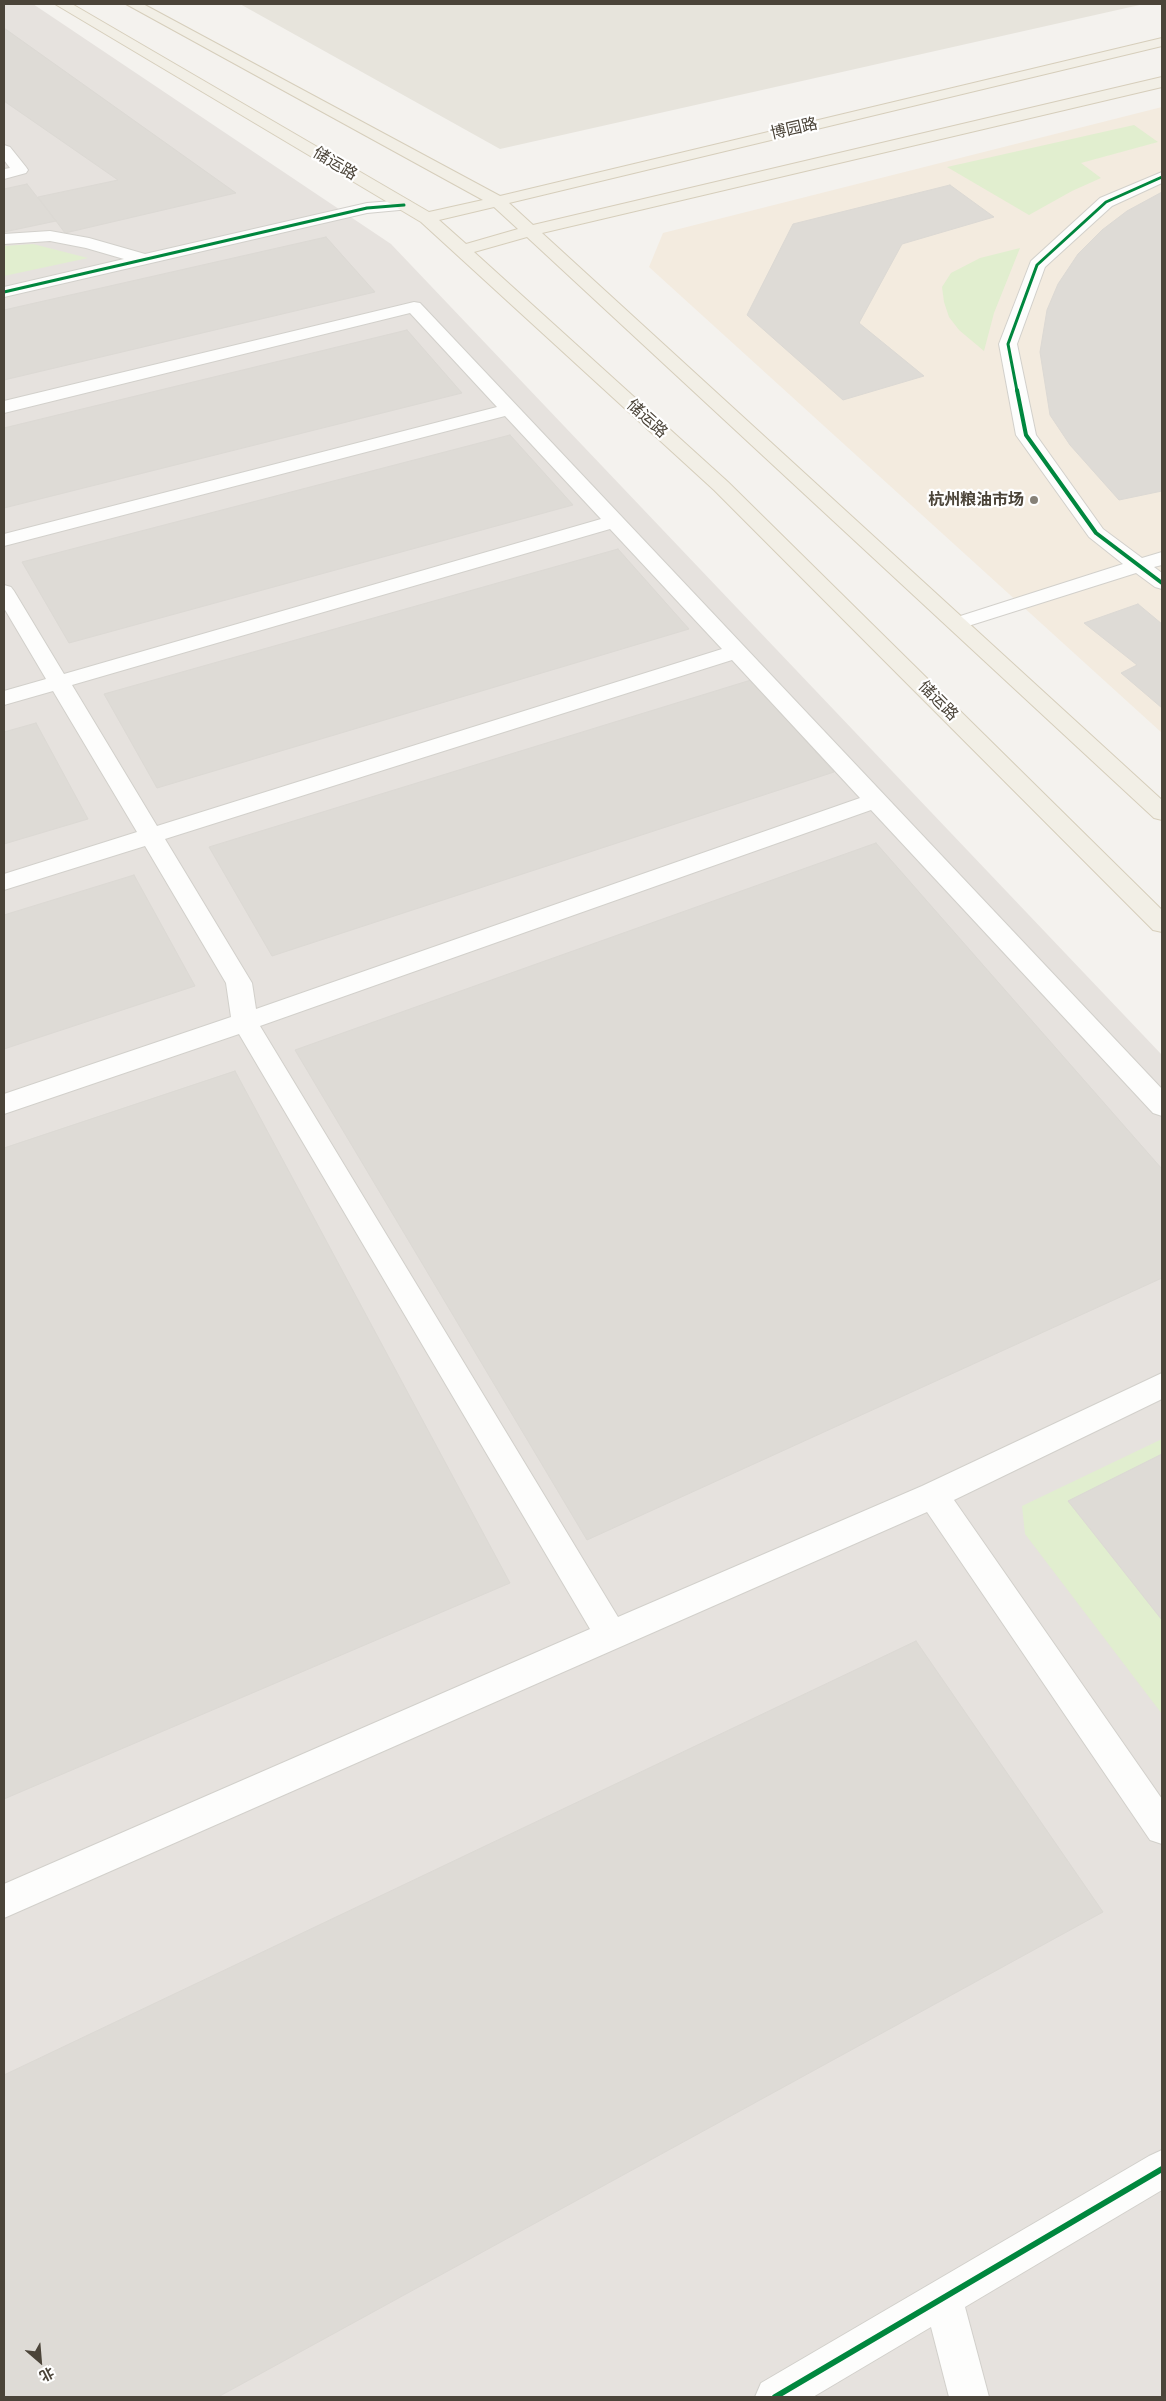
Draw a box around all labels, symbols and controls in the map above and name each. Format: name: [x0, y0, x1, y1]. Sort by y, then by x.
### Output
street label: 博园路: [768, 114, 820, 144]
street label: 储运路: [309, 143, 361, 185]
street label: 储运路: [623, 396, 671, 442]
place label: 杭州粮油市场: [928, 490, 1024, 510]
marker: 杭州粮油市场: [1028, 494, 1040, 506]
street label: 储运路: [914, 677, 962, 725]
north arrow: [15, 2336, 65, 2386]
text: 北: [36, 2363, 57, 2386]

